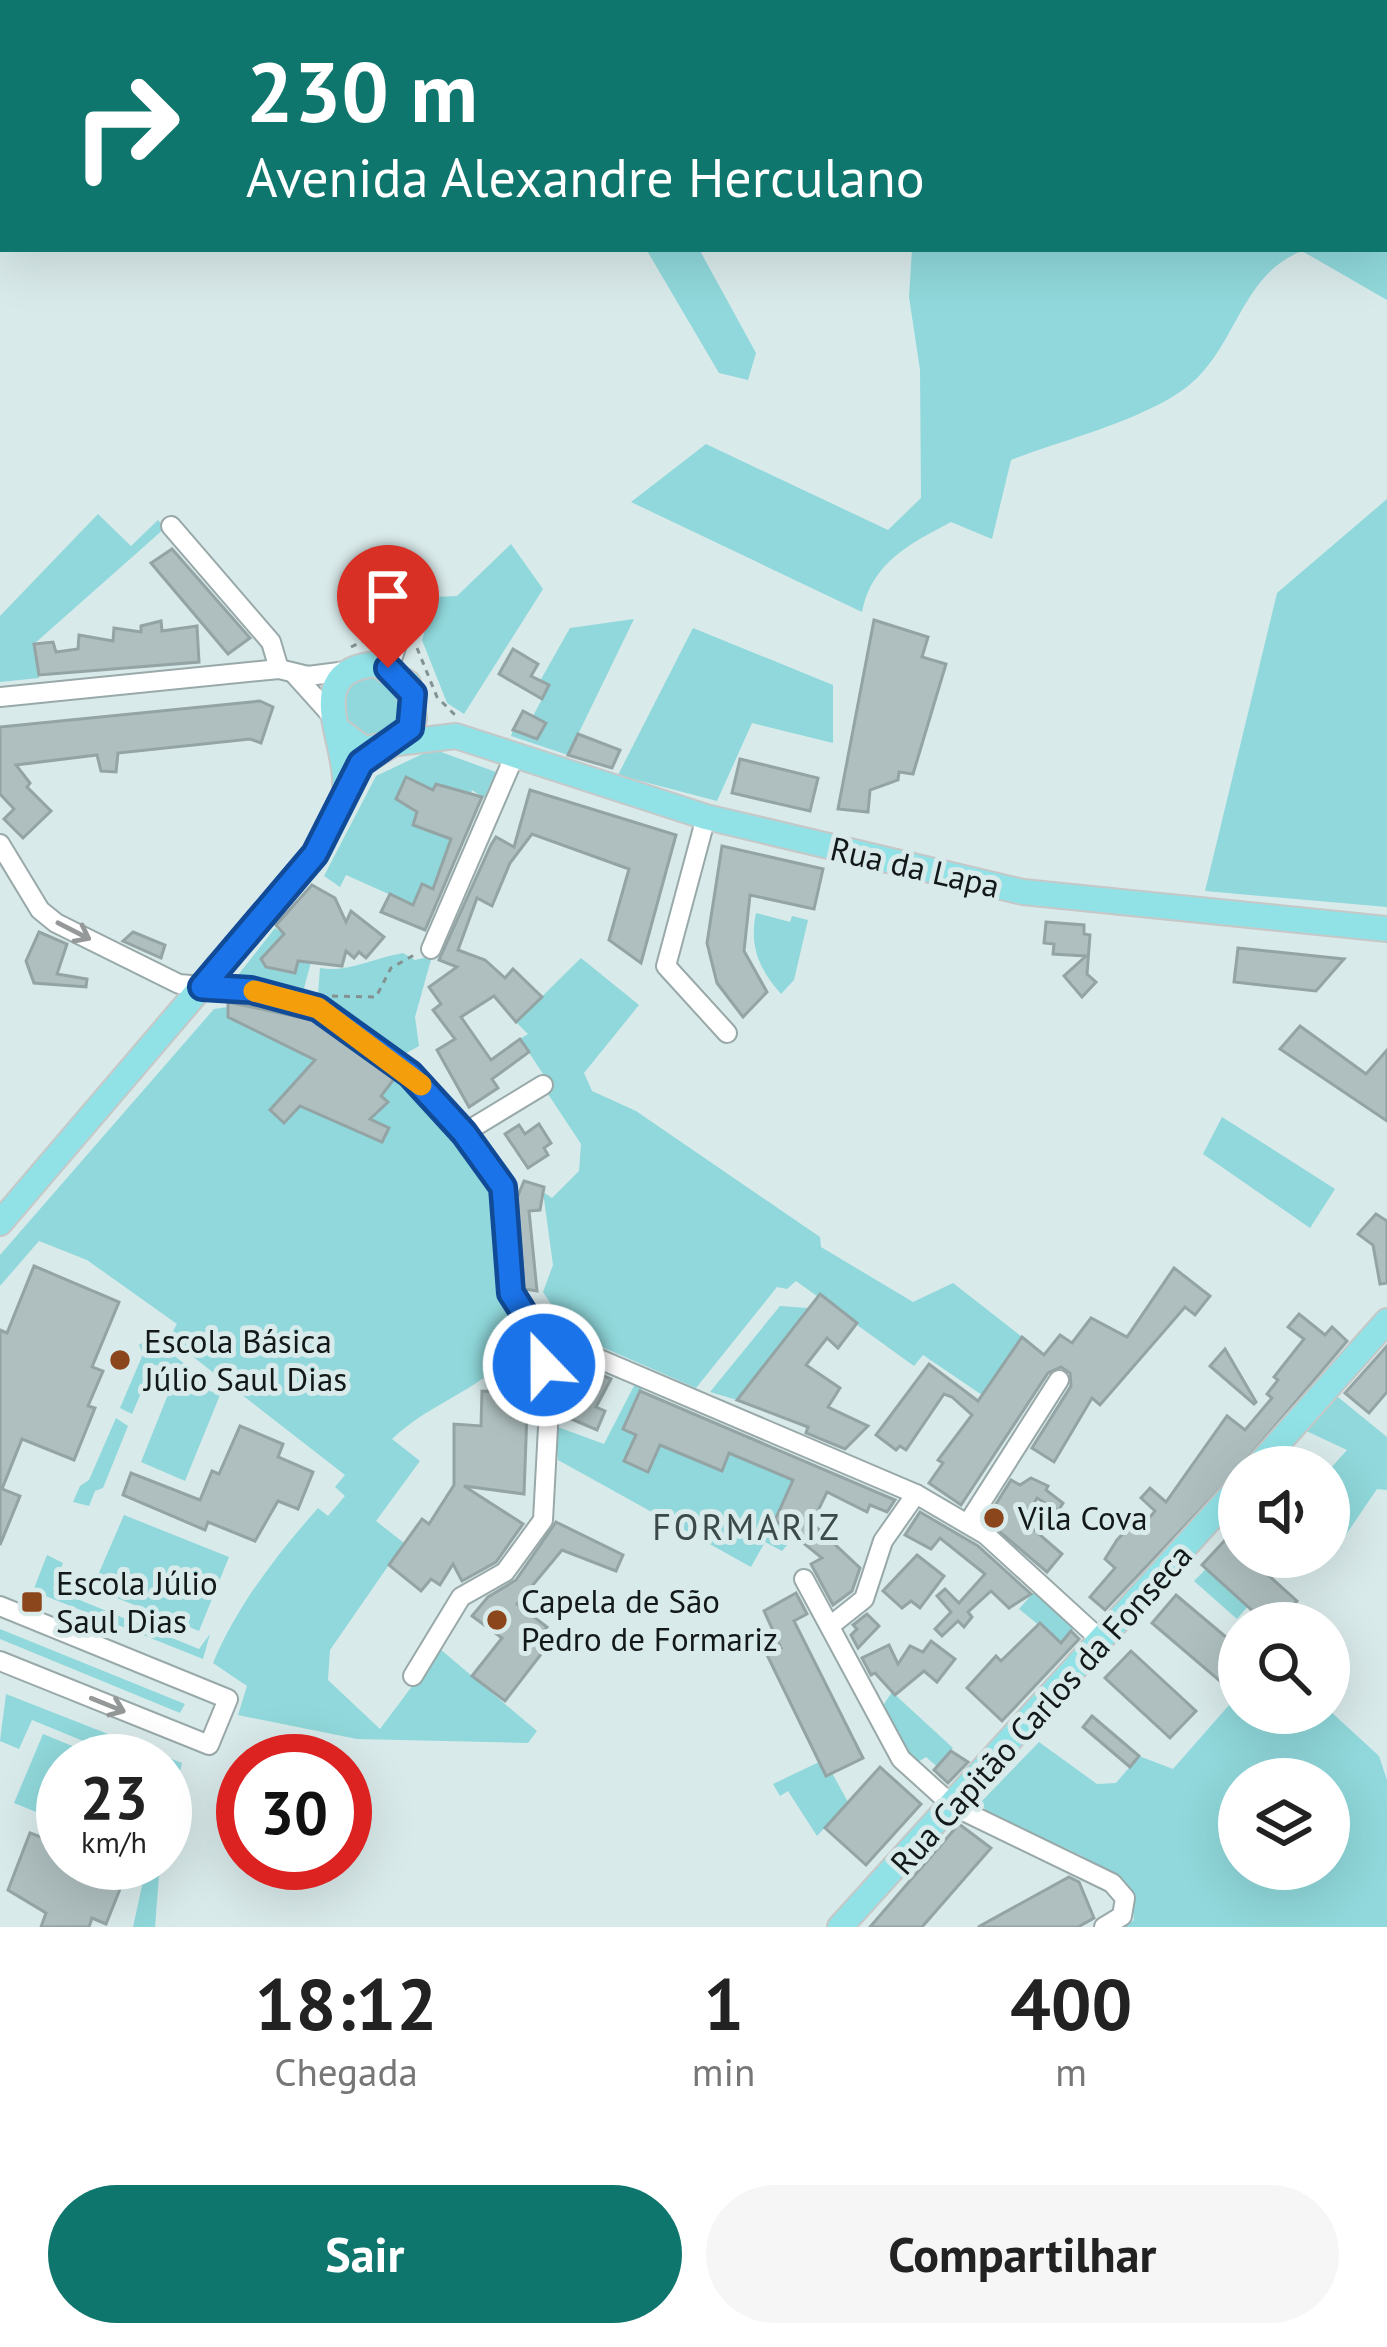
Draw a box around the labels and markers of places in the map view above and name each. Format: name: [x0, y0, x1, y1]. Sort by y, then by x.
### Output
pin: [337, 545, 439, 668]
place label: Escola Básica Júlio Saul Dias: [142, 1319, 347, 1400]
marker: Escola Básica Júlio Saul Dias: [107, 1347, 133, 1373]
place label: Vila Cova: [1017, 1496, 1148, 1539]
marker: Vila Cova: [981, 1505, 1007, 1531]
place label: Escola Júlio Saul Dias: [56, 1561, 218, 1642]
place label: Capela de São Pedro de Formariz: [521, 1579, 778, 1660]
marker: Escola Júlio Saul Dias: [19, 1589, 45, 1615]
marker: Capela de São Pedro de Formariz: [484, 1607, 510, 1633]

